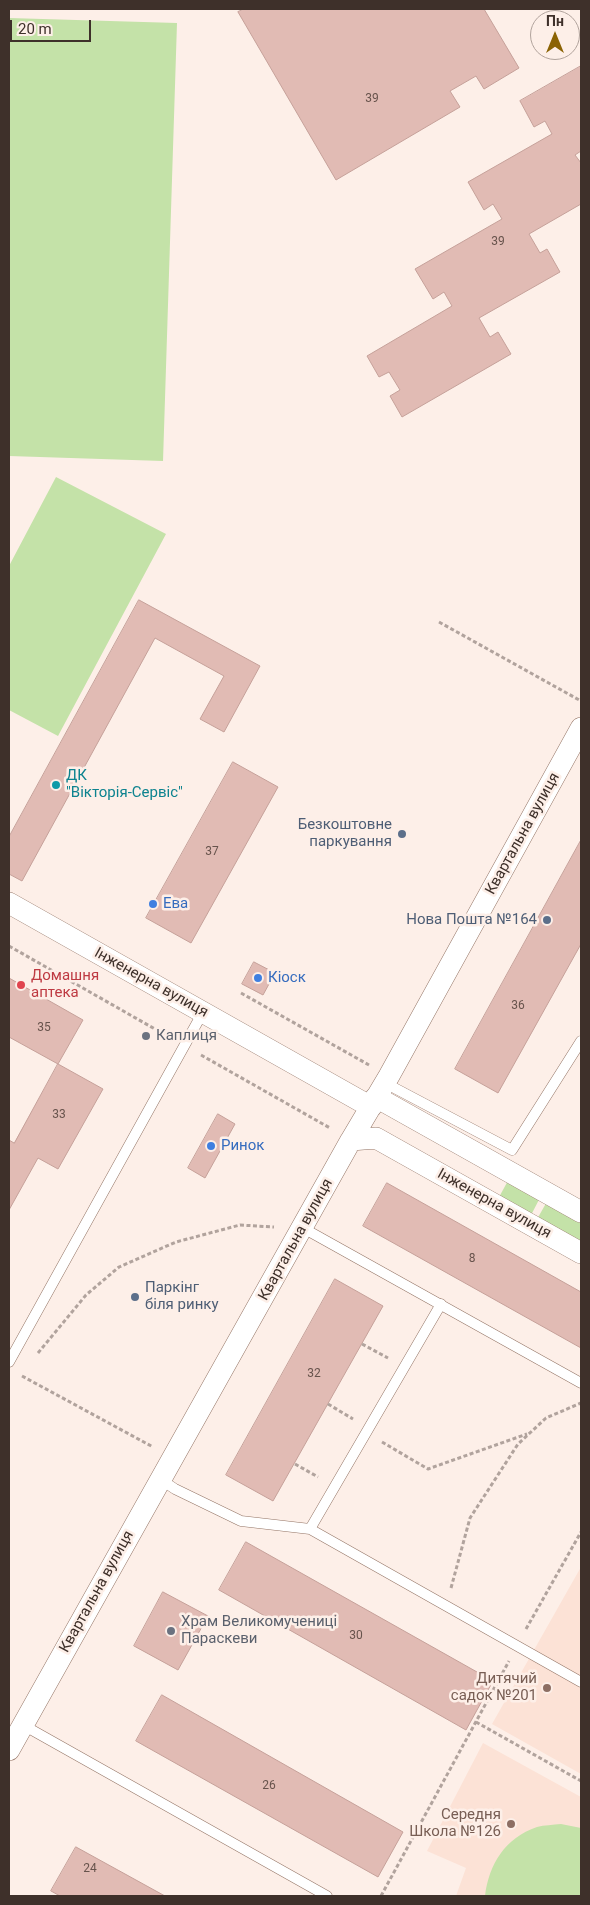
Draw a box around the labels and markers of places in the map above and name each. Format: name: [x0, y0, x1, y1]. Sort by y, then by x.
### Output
place label: ДК "Вікторія-Сервіс": [66, 767, 183, 802]
marker: ДК "Вікторія-Сервіс": [50, 779, 62, 791]
place label: Безкоштовне паркування: [298, 816, 392, 851]
marker: Безкоштовне паркування: [396, 828, 408, 840]
place label: Ева: [163, 895, 188, 913]
marker: Ева: [147, 898, 159, 910]
place label: Нова Пошта №164: [406, 911, 537, 929]
marker: Нова Пошта №164: [541, 914, 553, 926]
place label: Домашня аптека: [31, 967, 99, 1002]
place label: Кіоск: [268, 969, 306, 987]
marker: Кіоск: [252, 972, 264, 984]
marker: Домашня аптека: [15, 979, 27, 991]
place label: Каплиця: [156, 1027, 217, 1045]
marker: Каплиця: [140, 1030, 152, 1042]
place label: Ринок: [221, 1137, 264, 1155]
marker: Ринок: [205, 1140, 217, 1152]
place label: Паркінг біля ринку: [145, 1279, 219, 1314]
marker: Паркінг біля ринку: [129, 1291, 141, 1303]
place label: Храм Великомучениці Параскеви: [181, 1613, 337, 1648]
marker: Храм Великомучениці Параскеви: [165, 1625, 177, 1637]
place label: Дитячий садок №201: [451, 1670, 537, 1705]
marker: Дитячий садок №201: [541, 1682, 553, 1694]
place label: Середня Школа №126: [409, 1806, 501, 1841]
marker: Середня Школа №126: [505, 1818, 517, 1830]

